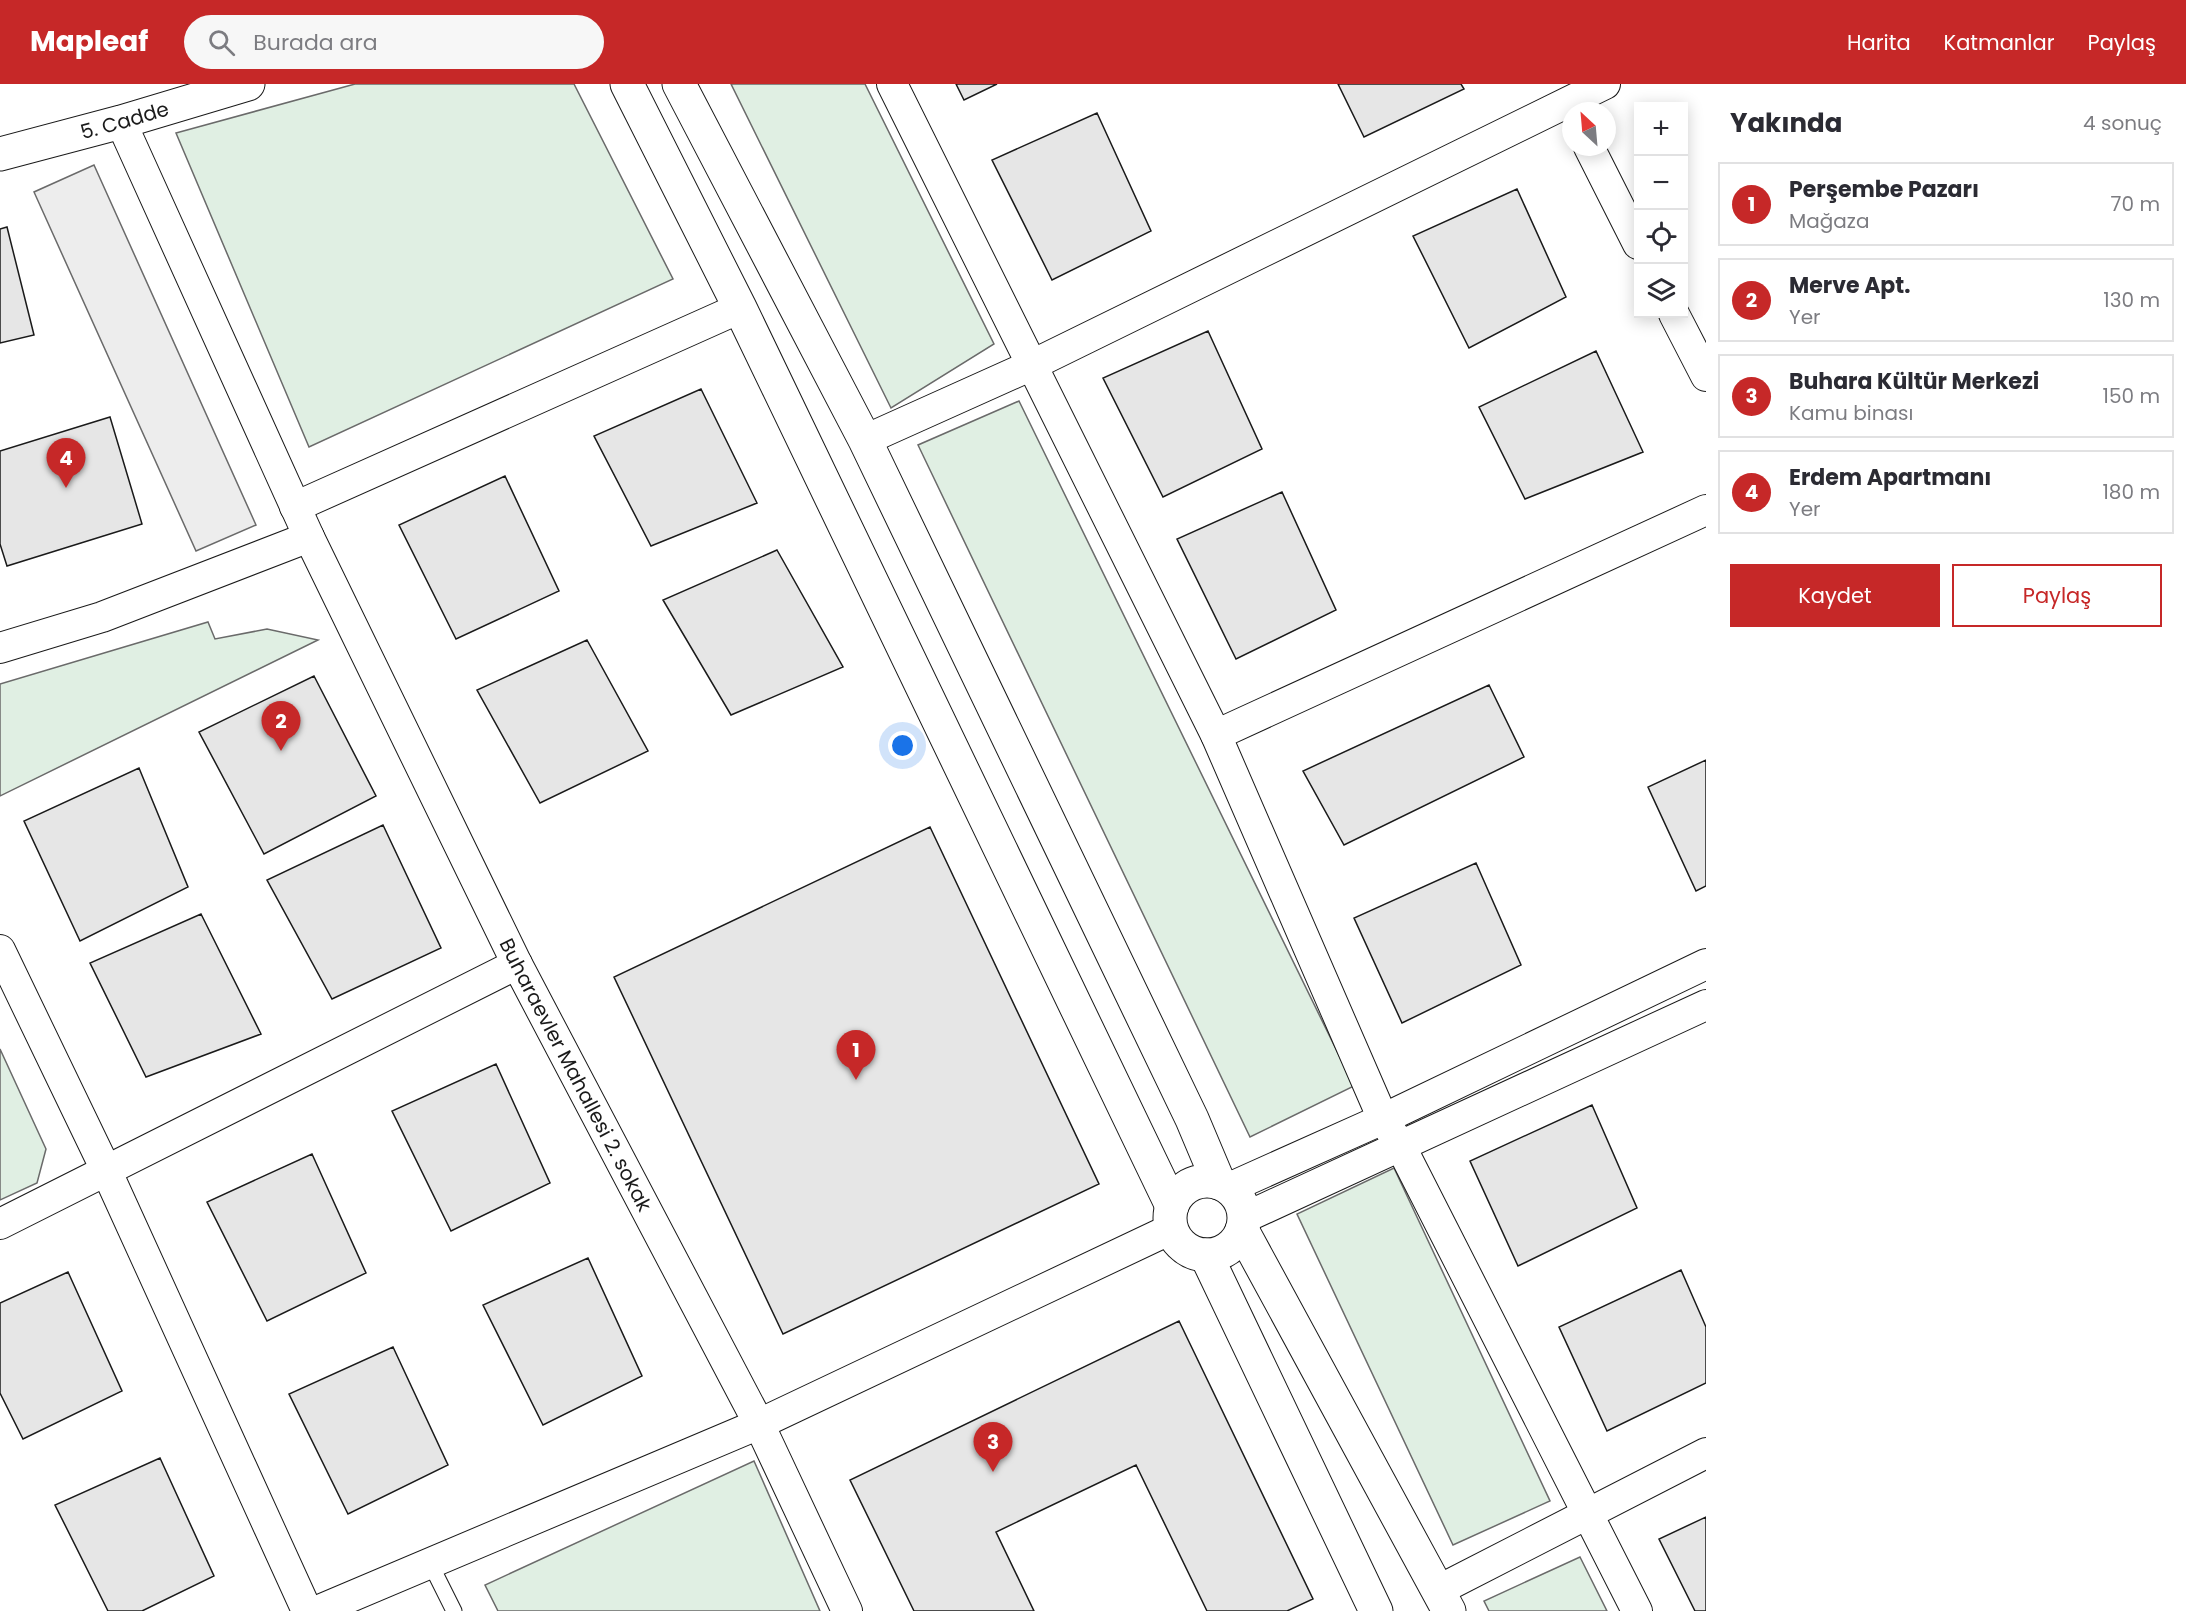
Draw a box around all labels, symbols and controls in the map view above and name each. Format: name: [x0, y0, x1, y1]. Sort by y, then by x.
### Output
search box: [184, 15, 604, 69]
text: Mapleaf: [30, 22, 148, 61]
icon: search: [205, 26, 238, 59]
text: Burada ara: [253, 27, 378, 58]
text: Harita: [1847, 28, 1911, 57]
text: Katmanlar: [1944, 28, 2054, 57]
text: Paylaş: [2087, 28, 2156, 57]
street label: 5. Cadde: [77, 95, 172, 146]
north arrow: [1562, 102, 1616, 156]
map controls: [1634, 102, 1688, 318]
button: +: [1634, 102, 1688, 156]
text: Yakında: [1730, 105, 1842, 141]
text: 4 sonuç: [2083, 109, 2162, 137]
button: −: [1634, 156, 1688, 210]
text: Perşembe Pazarı: [1789, 174, 1979, 205]
text: 1: [1748, 190, 1755, 218]
text: 70 m: [2111, 190, 2160, 218]
text: Mağaza: [1789, 207, 1869, 235]
button: locate: [1634, 210, 1688, 264]
button: layers: [1634, 264, 1688, 318]
text: Merve Apt.: [1789, 270, 1910, 301]
text: 2: [1746, 286, 1757, 314]
text: 130 m: [2103, 286, 2160, 314]
text: Yer: [1789, 303, 1821, 331]
text: Buhara Kültür Merkezi: [1789, 366, 2039, 397]
text: 3: [1745, 382, 1758, 410]
text: 150 m: [2103, 382, 2160, 410]
text: Kamu binası: [1789, 399, 1913, 427]
pin: 4: [46, 438, 86, 488]
text: Erdem Apartmanı: [1789, 462, 1991, 493]
text: 4: [1745, 478, 1758, 506]
text: 180 m: [2102, 478, 2160, 506]
text: Yer: [1789, 495, 1821, 523]
button: Kaydet: [1730, 564, 1940, 627]
button: Paylaş: [1952, 564, 2162, 627]
pin: 2: [262, 702, 300, 751]
your location: [888, 731, 917, 760]
street label: Buharaevler Mahallesi 2. sokak: [493, 934, 659, 1217]
pin: 1: [836, 1030, 876, 1080]
pin: 3: [974, 1422, 1012, 1472]

